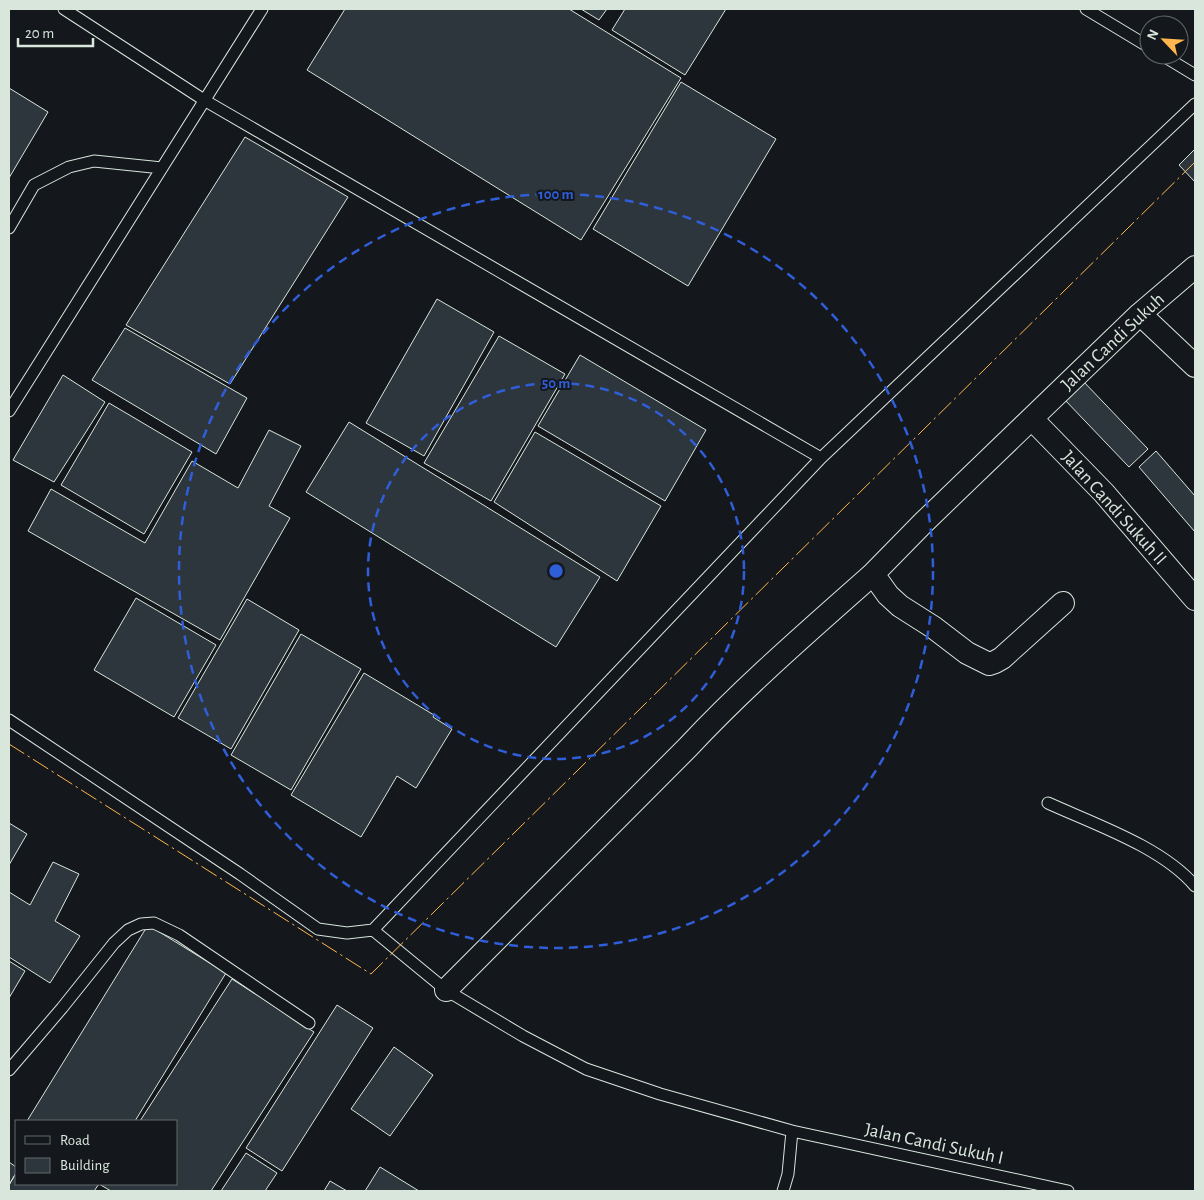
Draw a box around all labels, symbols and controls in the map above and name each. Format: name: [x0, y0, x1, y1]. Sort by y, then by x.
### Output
scale bar: [18, 15, 92, 47]
north arrow: [1139, 15, 1189, 65]
text: 20 m: [25, 26, 54, 41]
text: N: [1145, 28, 1162, 42]
text: 100 m: [538, 187, 574, 202]
street label: Jalan Candi Sukuh: [1058, 290, 1168, 394]
text: 50 m: [542, 376, 570, 391]
street label: Jalan Candi Sukuh II: [1058, 447, 1170, 569]
centre of rings: [547, 562, 565, 580]
legend: [15, 1120, 178, 1185]
street label: Jalan Candi Sukuh I: [863, 1120, 1005, 1168]
text: Road: [60, 1133, 90, 1148]
text: Building: [60, 1158, 110, 1173]

